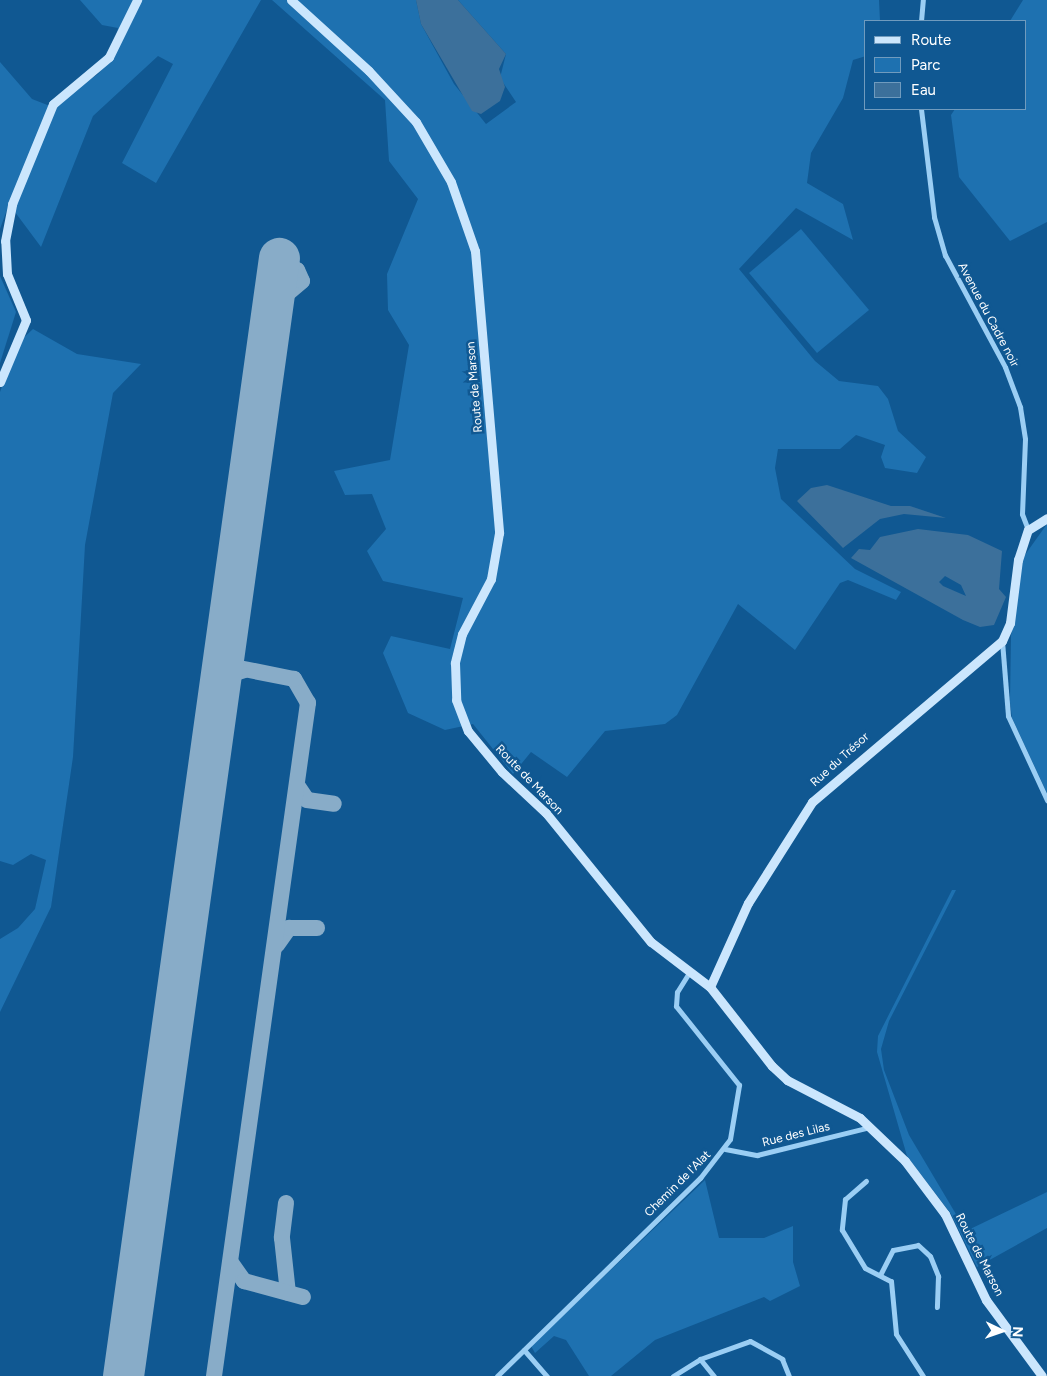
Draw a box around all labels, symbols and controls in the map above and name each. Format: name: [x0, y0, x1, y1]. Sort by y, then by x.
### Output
legend: [864, 20, 1027, 110]
text: Route: [911, 31, 951, 49]
text: Parc: [911, 56, 940, 74]
text: Eau: [911, 81, 936, 99]
street label: Avenue du Cadre noir: [954, 260, 1022, 370]
street label: Route de Marson: [464, 341, 486, 433]
street label: Rue du Trésor: [808, 730, 872, 790]
street label: Route de Marson: [492, 742, 566, 818]
street label: Rue des Lilas: [761, 1120, 831, 1150]
street label: Chemin de l'Alat: [642, 1148, 714, 1220]
street label: Route de Marson: [952, 1211, 1006, 1299]
north arrow: [977, 1306, 1027, 1356]
text: N: [1009, 1326, 1026, 1338]

